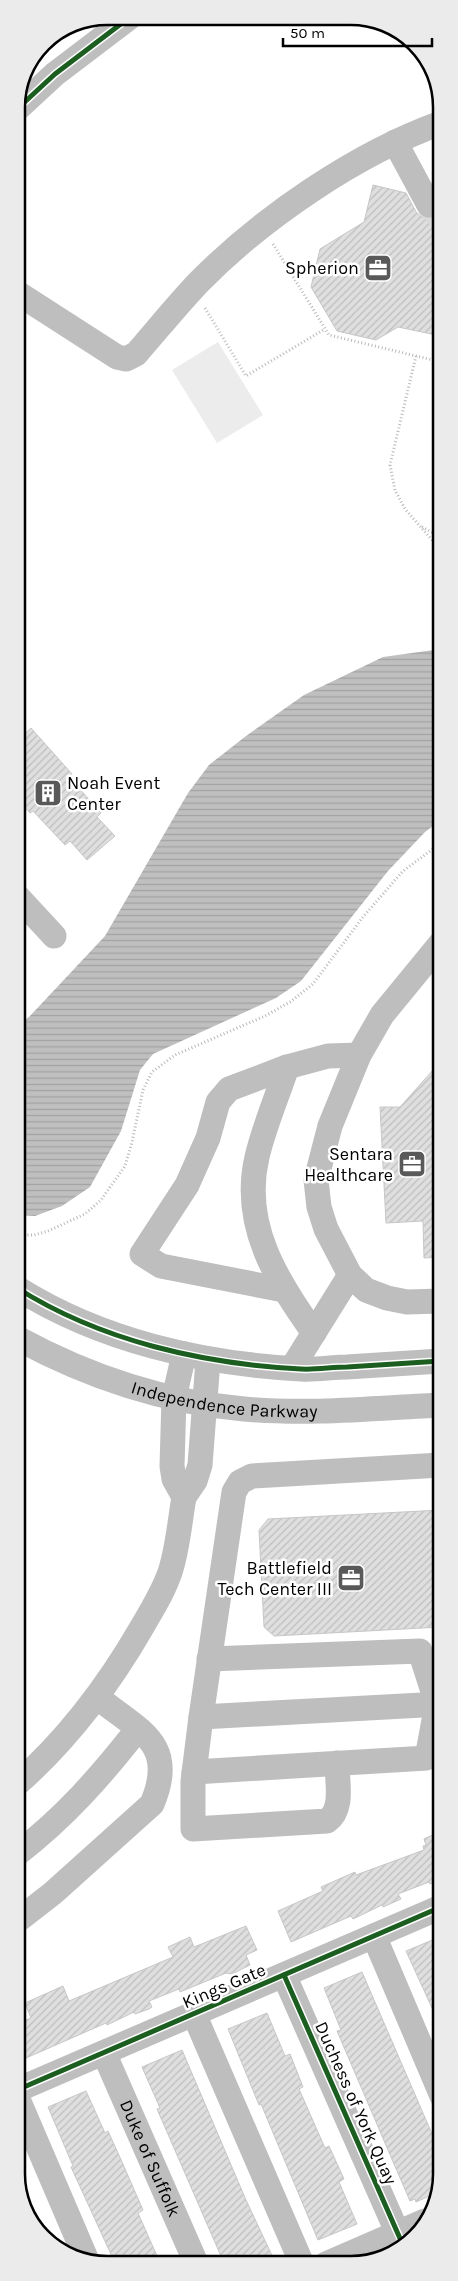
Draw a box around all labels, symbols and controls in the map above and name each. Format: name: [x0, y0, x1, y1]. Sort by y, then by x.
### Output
scale bar: [283, 15, 432, 47]
text: 50 m: [290, 24, 325, 42]
office icon: Spherion: [363, 253, 393, 283]
place label: Spherion: [285, 257, 359, 279]
place label: Noah Event Center: [67, 772, 160, 815]
building icon: Noah Event Center: [33, 778, 63, 808]
place label: Sentara Healthcare: [304, 1143, 393, 1186]
office icon: Sentara Healthcare: [397, 1149, 427, 1179]
street label: Independence Parkway: [129, 1376, 318, 1422]
place label: Battlefield Tech Center III: [218, 1557, 332, 1600]
office icon: Battlefield Tech Center III: [336, 1563, 366, 1593]
street label: Kings Gate: [179, 1959, 269, 2013]
street label: Duchess of York Quay: [310, 2018, 402, 2188]
street label: Duke of Suffolk: [115, 2096, 185, 2220]

